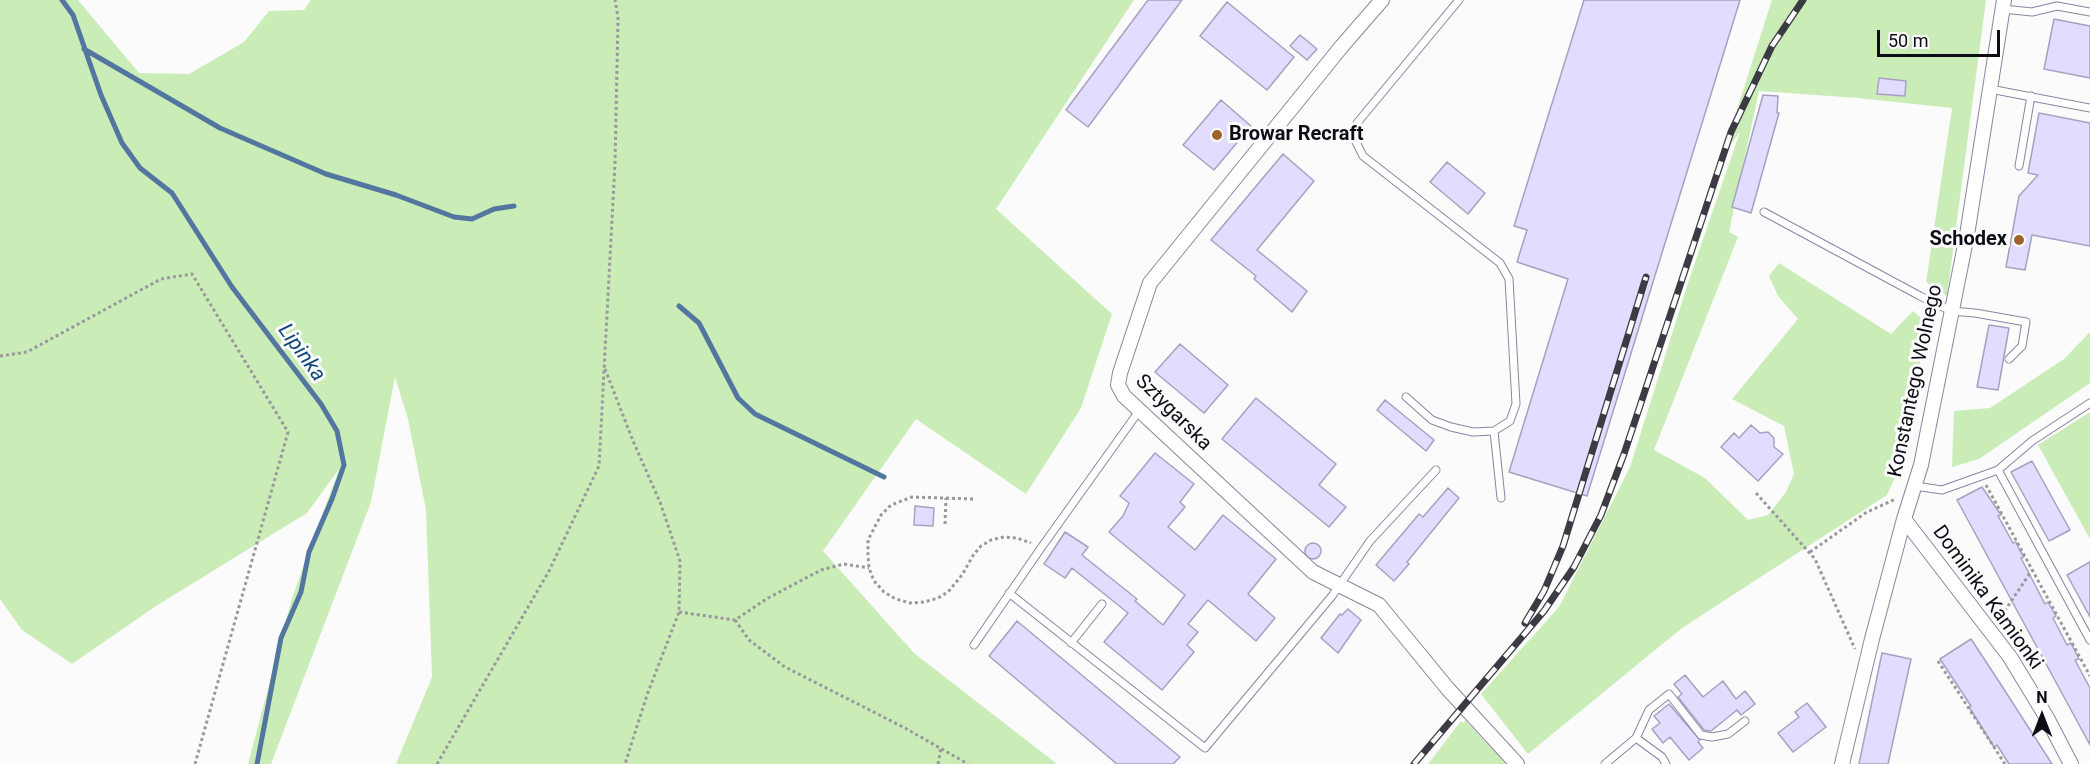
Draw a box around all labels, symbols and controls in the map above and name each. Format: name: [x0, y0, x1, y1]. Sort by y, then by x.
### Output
scale bar: [1880, 18, 2003, 56]
text: 50 m: [1888, 30, 1928, 51]
place label: Browar Recraft: [1229, 123, 1363, 147]
marker: Browar Recraft: [1210, 128, 1224, 142]
place label: Schodex: [1930, 228, 2007, 252]
marker: Schodex: [2012, 233, 2026, 247]
street label: Konstantego Wolnego: [1884, 283, 1948, 479]
water label: Lipinka: [272, 319, 330, 387]
street label: Sztygarska: [1130, 370, 1216, 456]
street label: Dominika Kamionki: [1927, 521, 2047, 675]
north arrow: [2012, 686, 2072, 746]
text: N: [2036, 688, 2048, 707]

